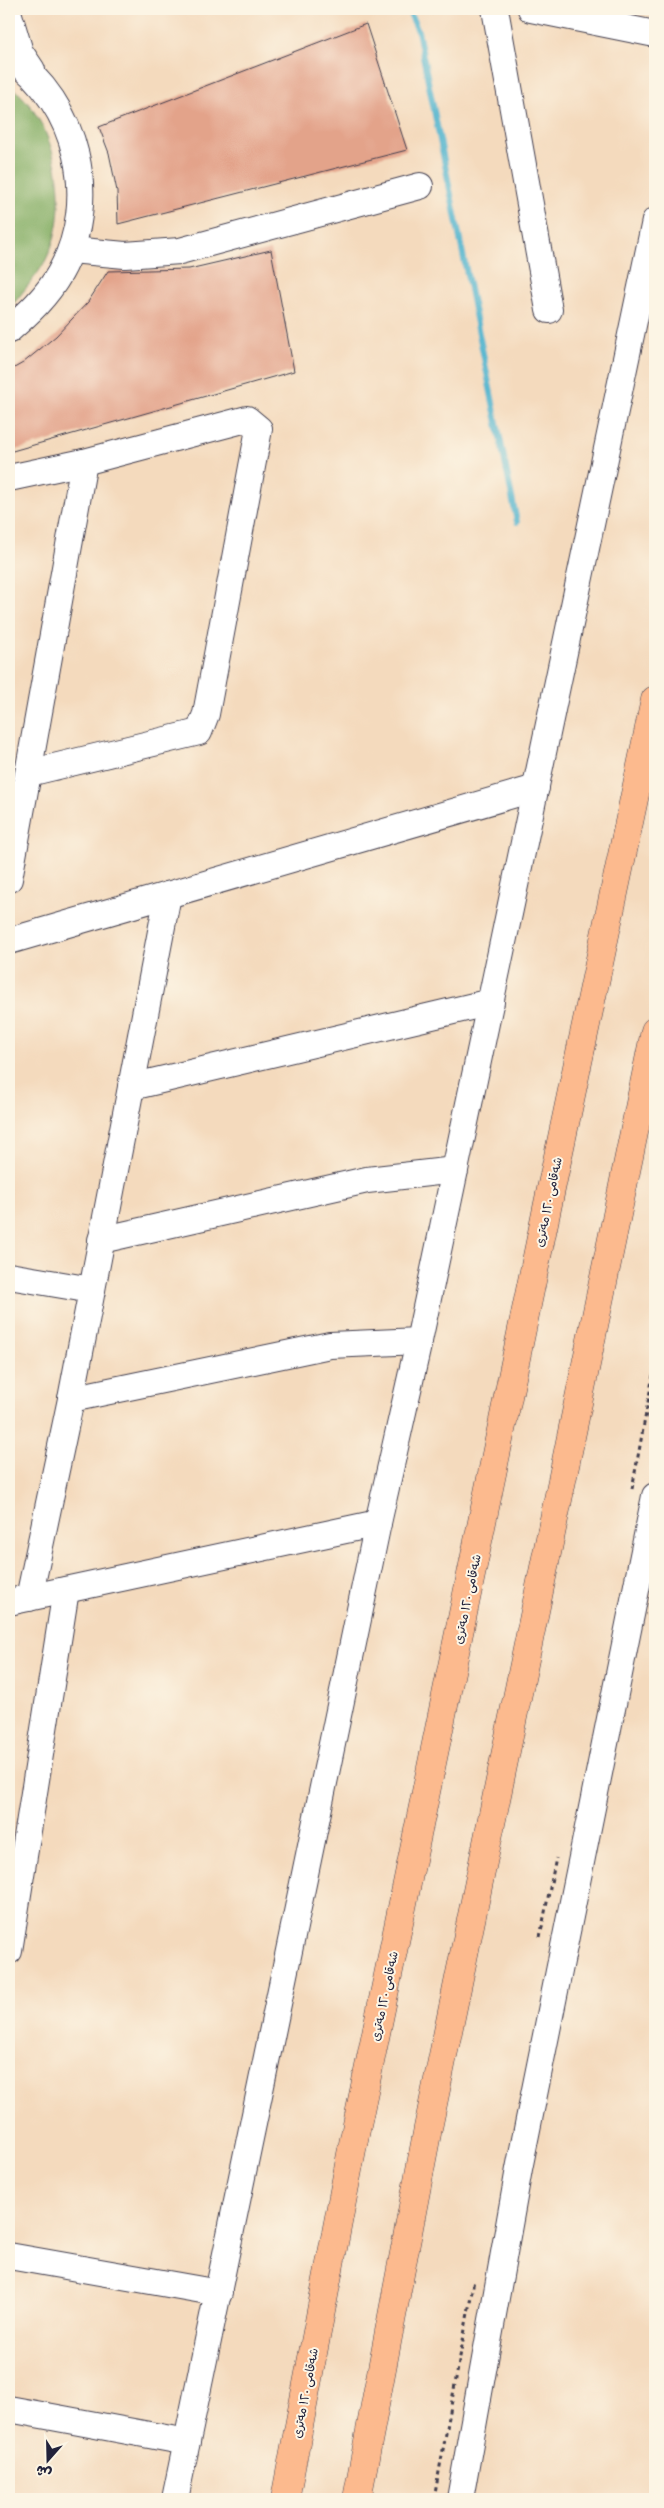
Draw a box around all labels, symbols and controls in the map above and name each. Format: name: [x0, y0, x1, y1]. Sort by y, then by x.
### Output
street label: شەقامی ١٢٠ مەتری: [531, 1156, 566, 1248]
street label: شەقامی ١٢٠ مەتری: [450, 1553, 485, 1645]
street label: شەقامی ١٢٠ مەتری: [367, 1950, 402, 2042]
street label: شەقامی ١٢٠ مەتری: [289, 2347, 322, 2439]
north arrow: [22, 2436, 72, 2486]
text: ش: [33, 2461, 54, 2483]

